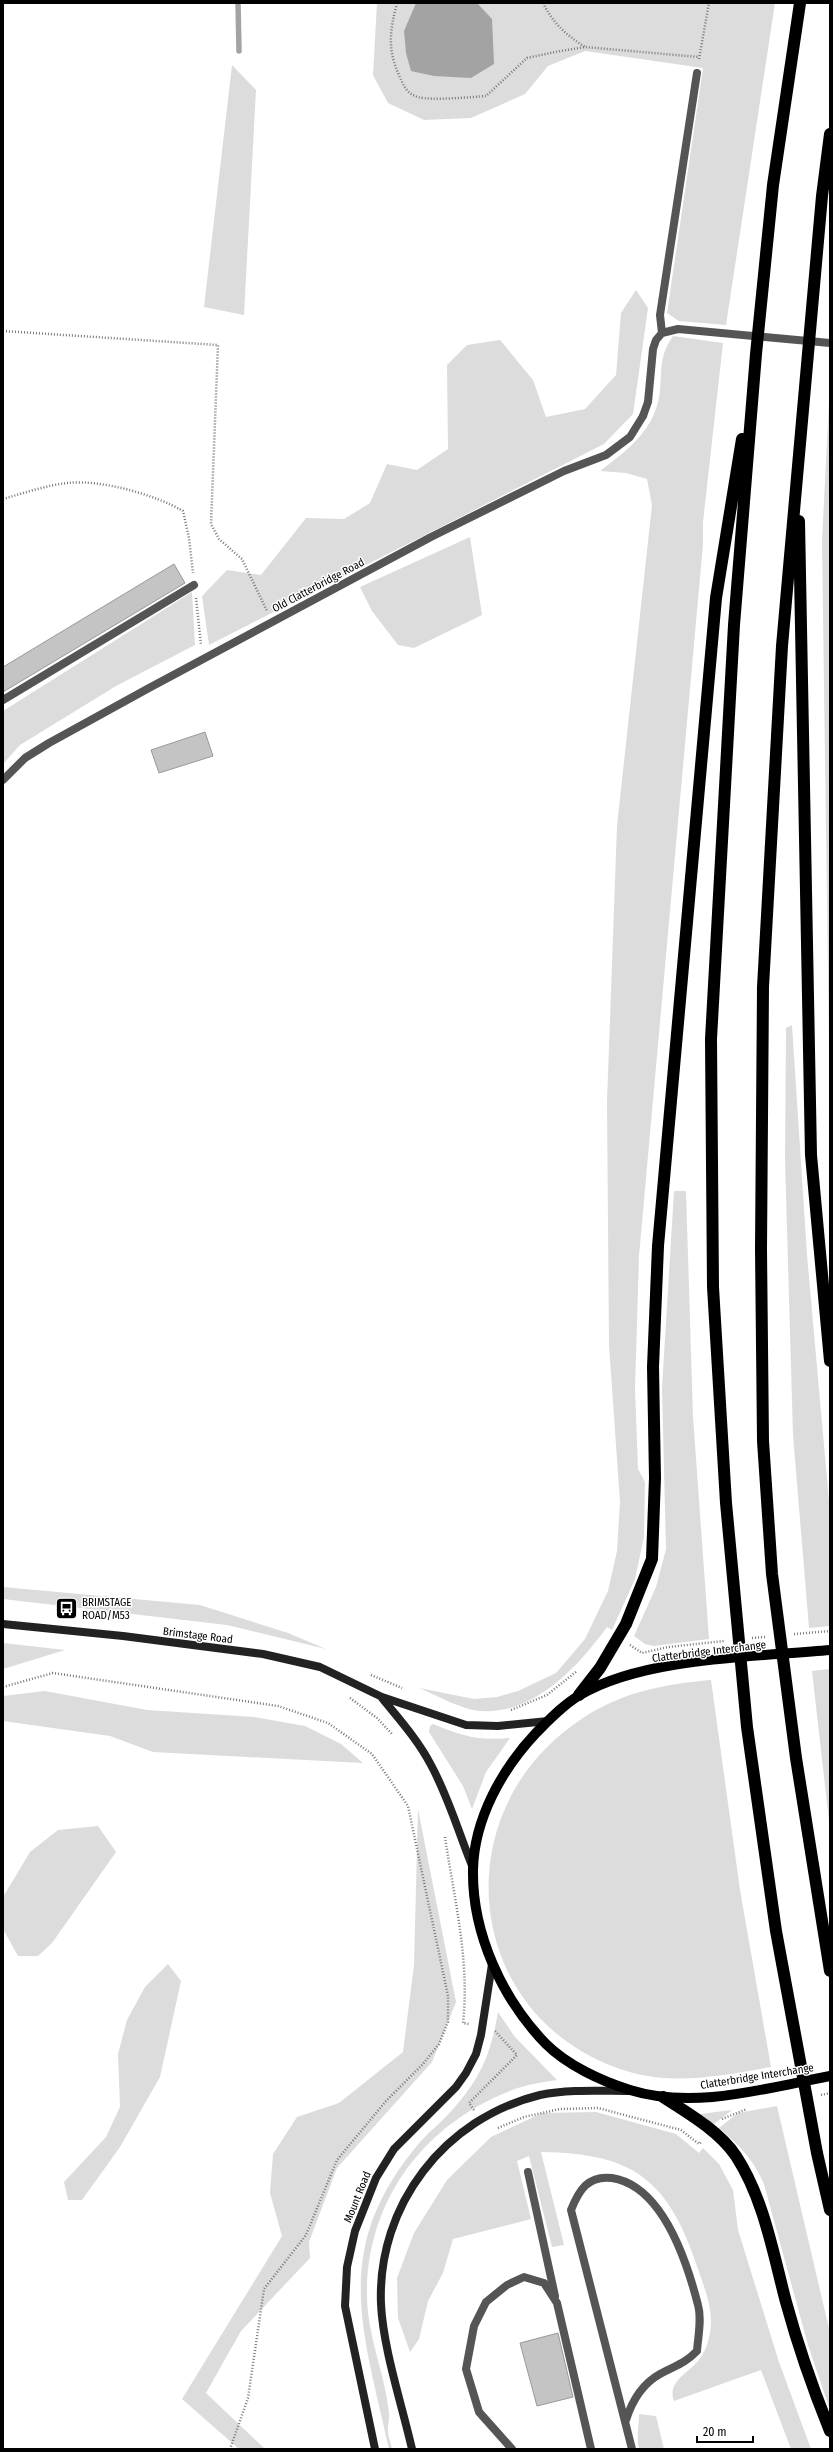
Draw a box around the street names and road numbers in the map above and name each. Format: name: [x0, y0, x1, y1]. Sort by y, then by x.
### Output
street label: Old Clatterbridge Road: [270, 556, 367, 615]
street label: Brimstage Road: [162, 1625, 234, 1646]
street label: Clatterbridge Interchange: [651, 1638, 767, 1665]
street label: Clatterbridge Interchange: [699, 2061, 815, 2092]
street label: Mount Road: [341, 2170, 374, 2225]

